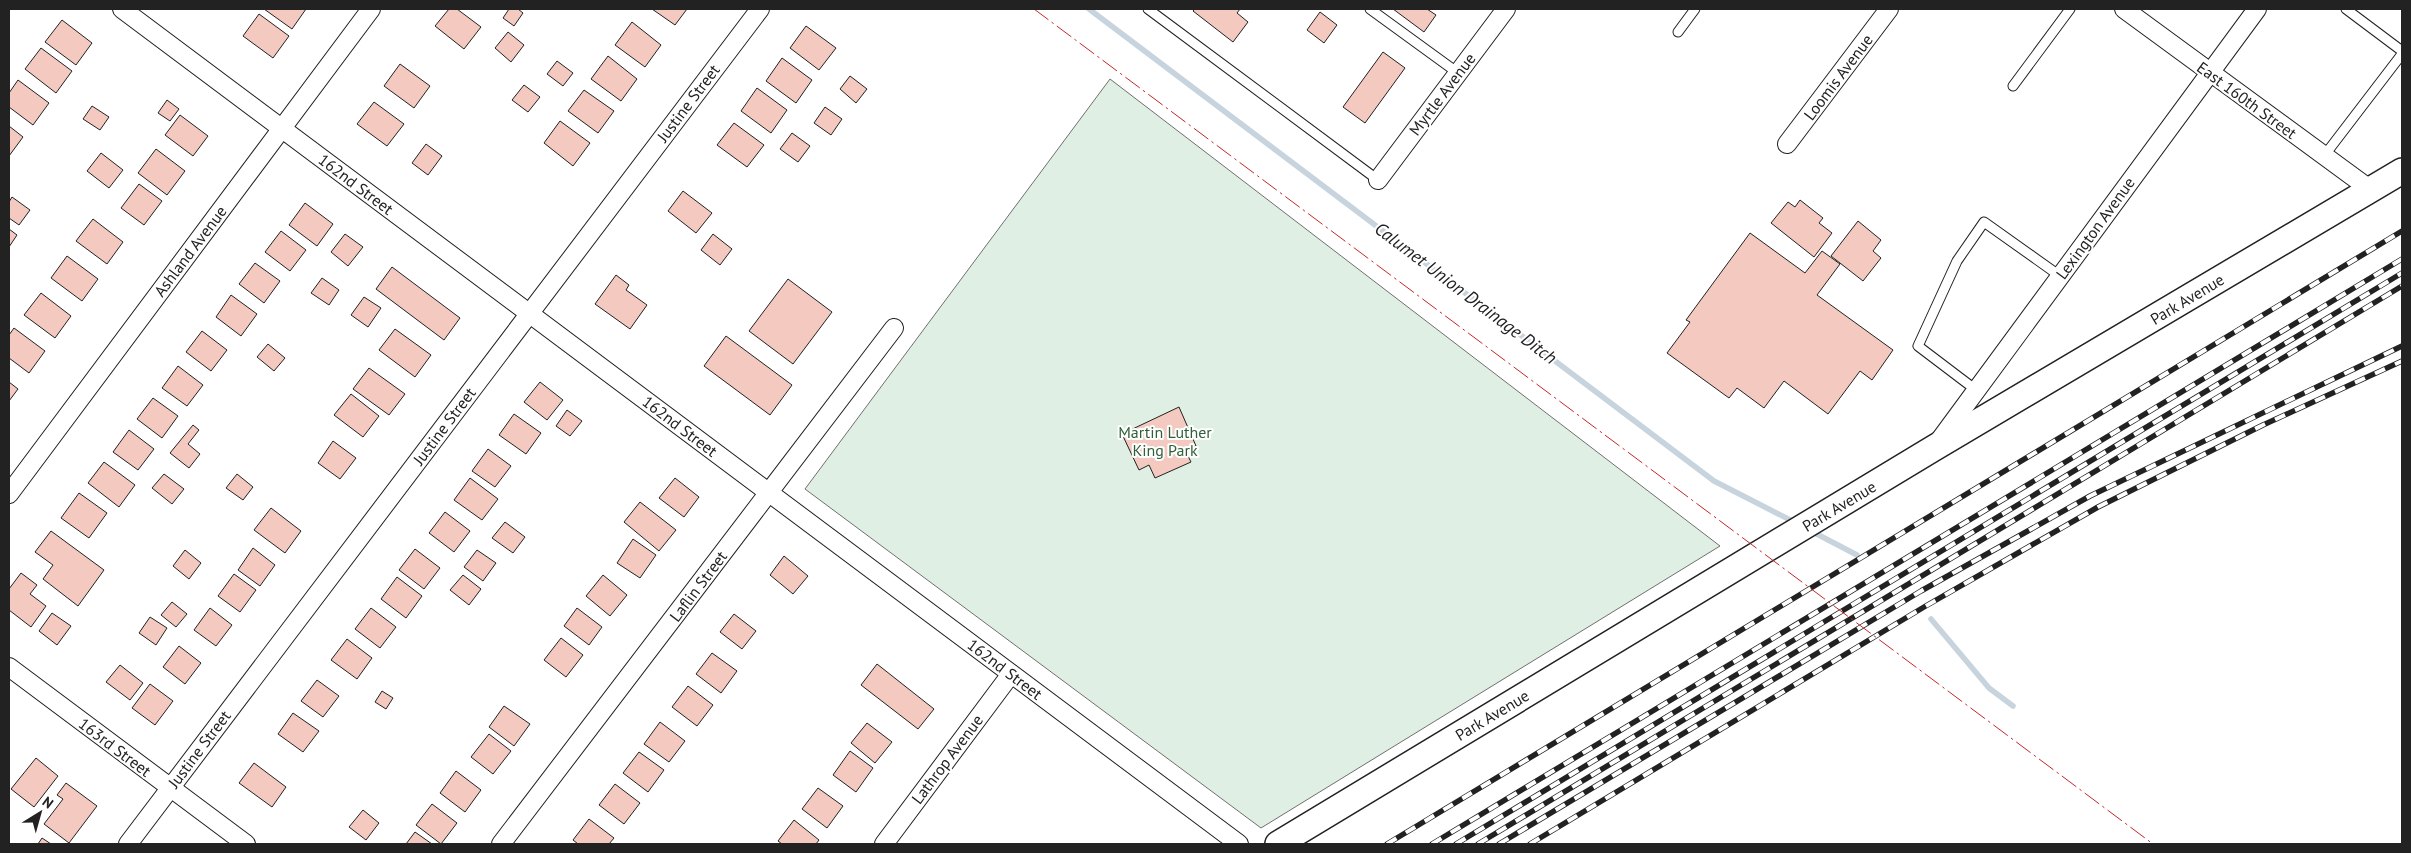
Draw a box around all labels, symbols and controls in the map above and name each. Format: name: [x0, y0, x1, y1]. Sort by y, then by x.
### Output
street label: Loomis Avenue: [1799, 30, 1877, 124]
street label: Myrtle Avenue: [1405, 49, 1479, 139]
street label: East 160th Street: [2193, 57, 2301, 143]
street label: Justine Street: [652, 60, 724, 146]
street label: 162nd Street: [315, 149, 398, 219]
street label: Lexington Avenue: [2051, 173, 2139, 283]
street label: Ashland Avenue: [149, 202, 231, 300]
water label: Calumet Union Drainage Ditch: [1370, 217, 1562, 369]
street label: Park Avenue: [2146, 269, 2228, 329]
street label: Justine Street: [408, 383, 480, 469]
street label: 162nd Street: [639, 391, 722, 461]
park label: Martin Luther King Park: [1118, 422, 1212, 460]
street label: Park Avenue: [1798, 476, 1880, 536]
street label: Laflin Street: [665, 546, 731, 625]
street label: 162nd Street: [964, 634, 1047, 704]
street label: Park Avenue: [1451, 685, 1533, 745]
street label: Justine Street: [163, 706, 235, 792]
street label: Lathrop Avenue: [907, 710, 987, 808]
street label: 163rd Street: [75, 713, 156, 781]
north arrow: [15, 788, 65, 838]
text: N: [39, 793, 57, 813]

